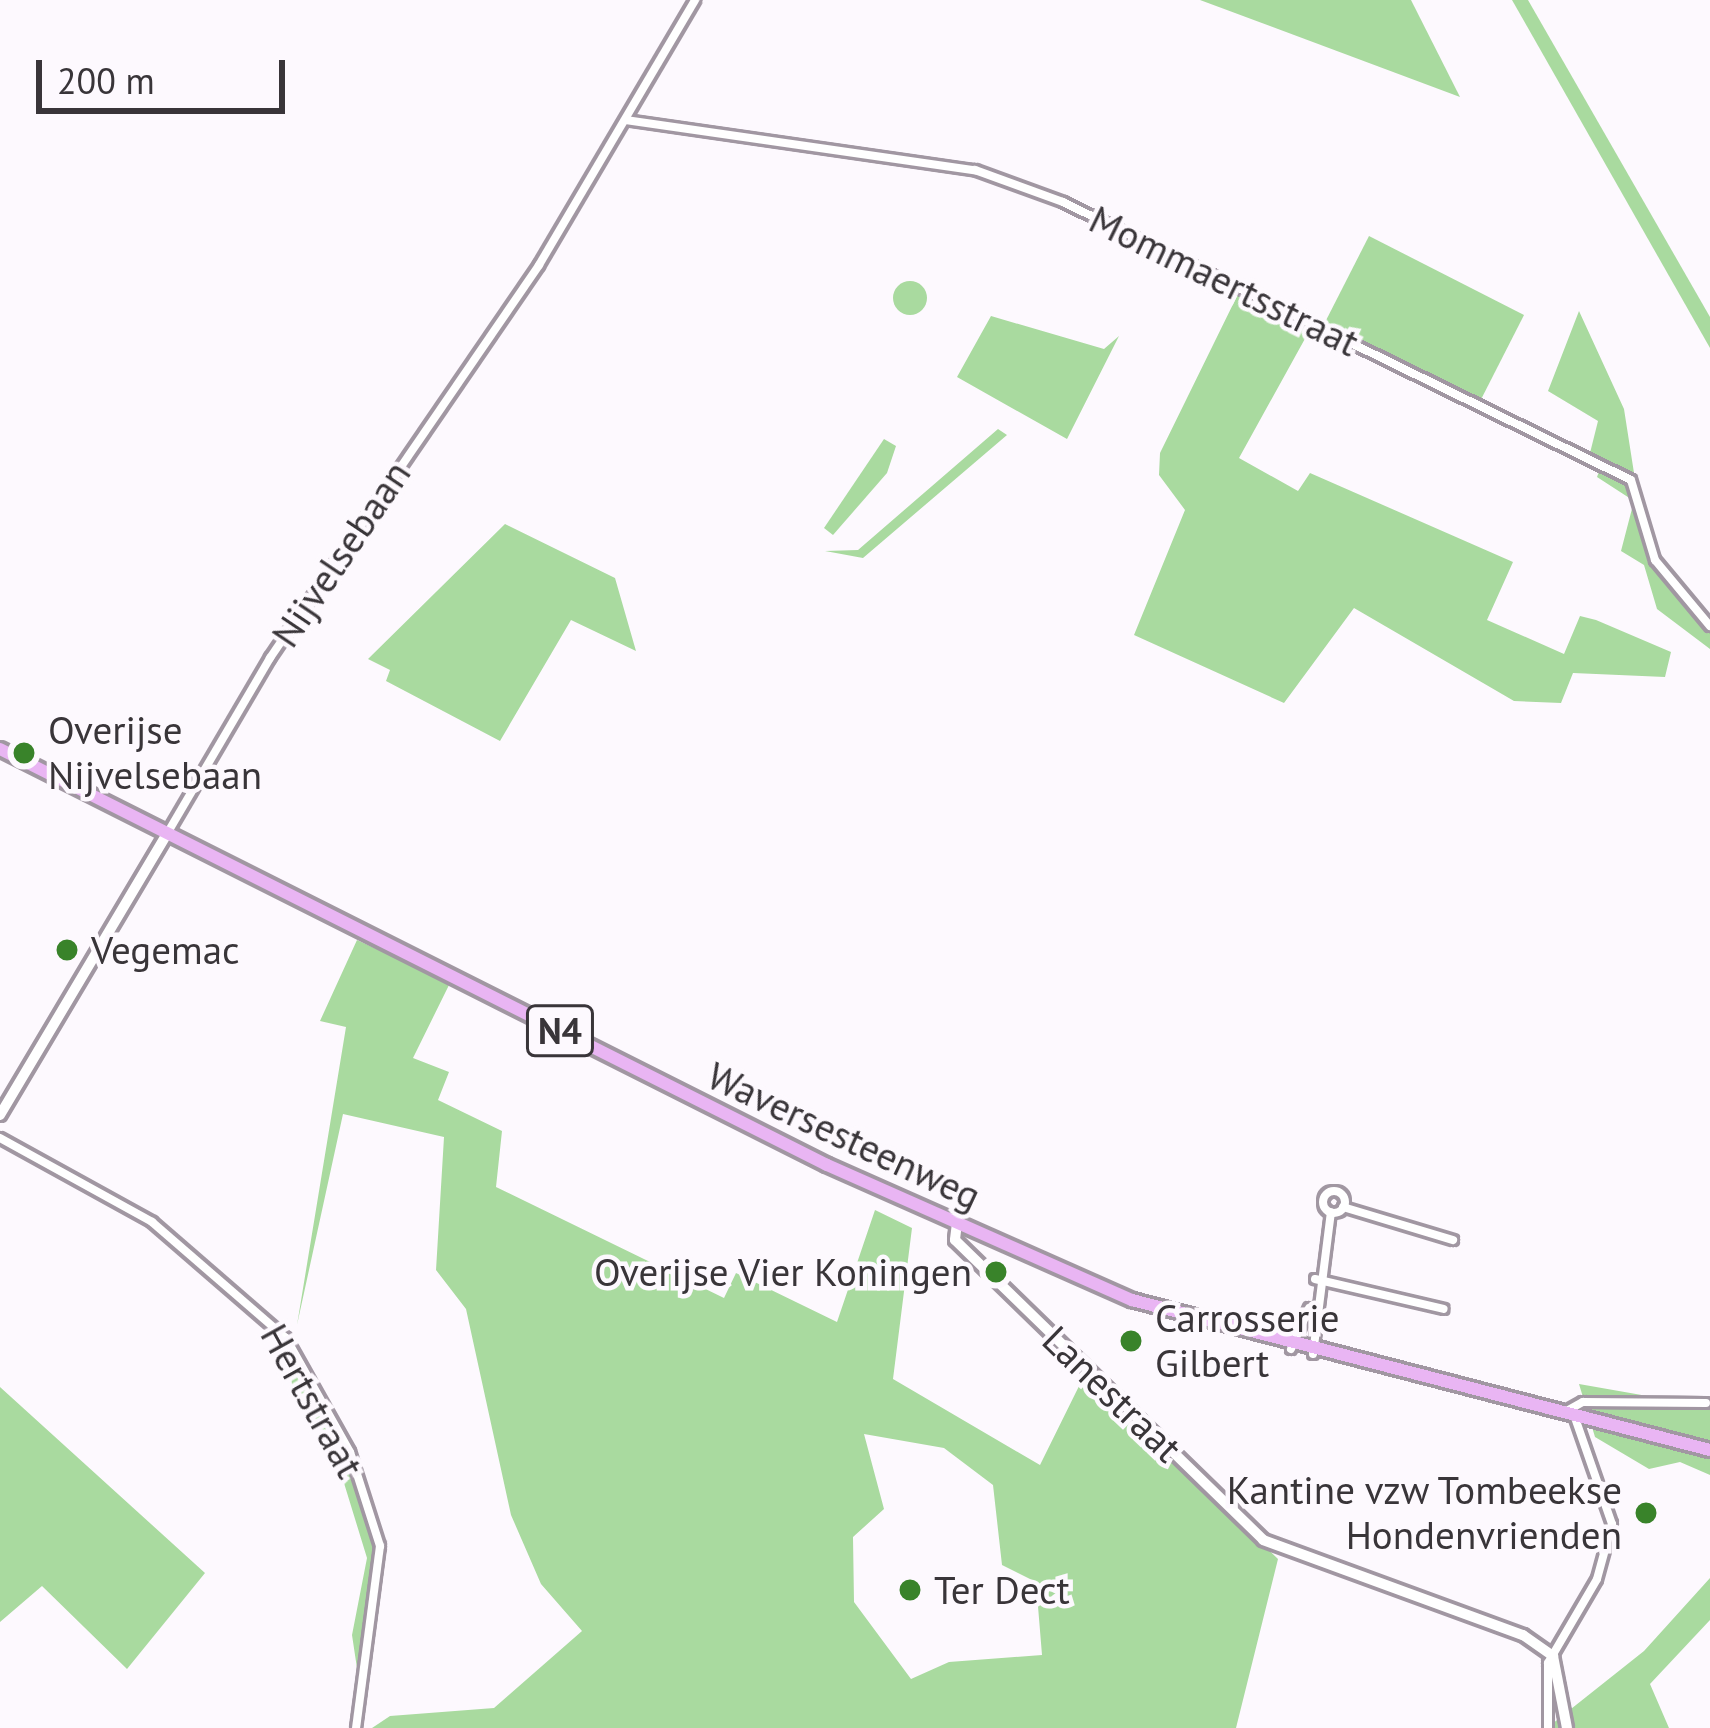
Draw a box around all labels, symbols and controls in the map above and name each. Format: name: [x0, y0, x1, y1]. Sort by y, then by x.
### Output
scale bar: [42, 36, 291, 110]
text: 200 m: [57, 57, 155, 104]
street label: Mommaertsstraat: [1082, 196, 1366, 366]
street label: Nijvelsebaan: [262, 452, 420, 656]
place label: Overijse Nijvelsebaan: [48, 708, 262, 799]
marker: Overijse Nijvelsebaan: [11, 740, 37, 766]
place label: Vegemac: [91, 927, 240, 973]
marker: Vegemac: [54, 937, 80, 963]
road number: N4: [524, 1001, 596, 1061]
street label: Waversesteenweg: [700, 1052, 988, 1220]
place label: Overijse Vier Koningen: [593, 1249, 972, 1295]
marker: Overijse Vier Koningen: [983, 1259, 1009, 1285]
place label: Carrosserie Gilbert: [1155, 1296, 1340, 1387]
street label: Hertstraat: [251, 1316, 373, 1486]
street label: Lanestraat: [1033, 1316, 1191, 1472]
marker: Carrosserie Gilbert: [1118, 1328, 1144, 1354]
place label: Kantine vzw Tombeekse Hondenvrienden: [1224, 1468, 1622, 1559]
marker: Kantine vzw Tombeekse Hondenvrienden: [1633, 1500, 1659, 1526]
place label: Ter Dect: [934, 1567, 1070, 1613]
marker: Ter Dect: [897, 1577, 923, 1603]

